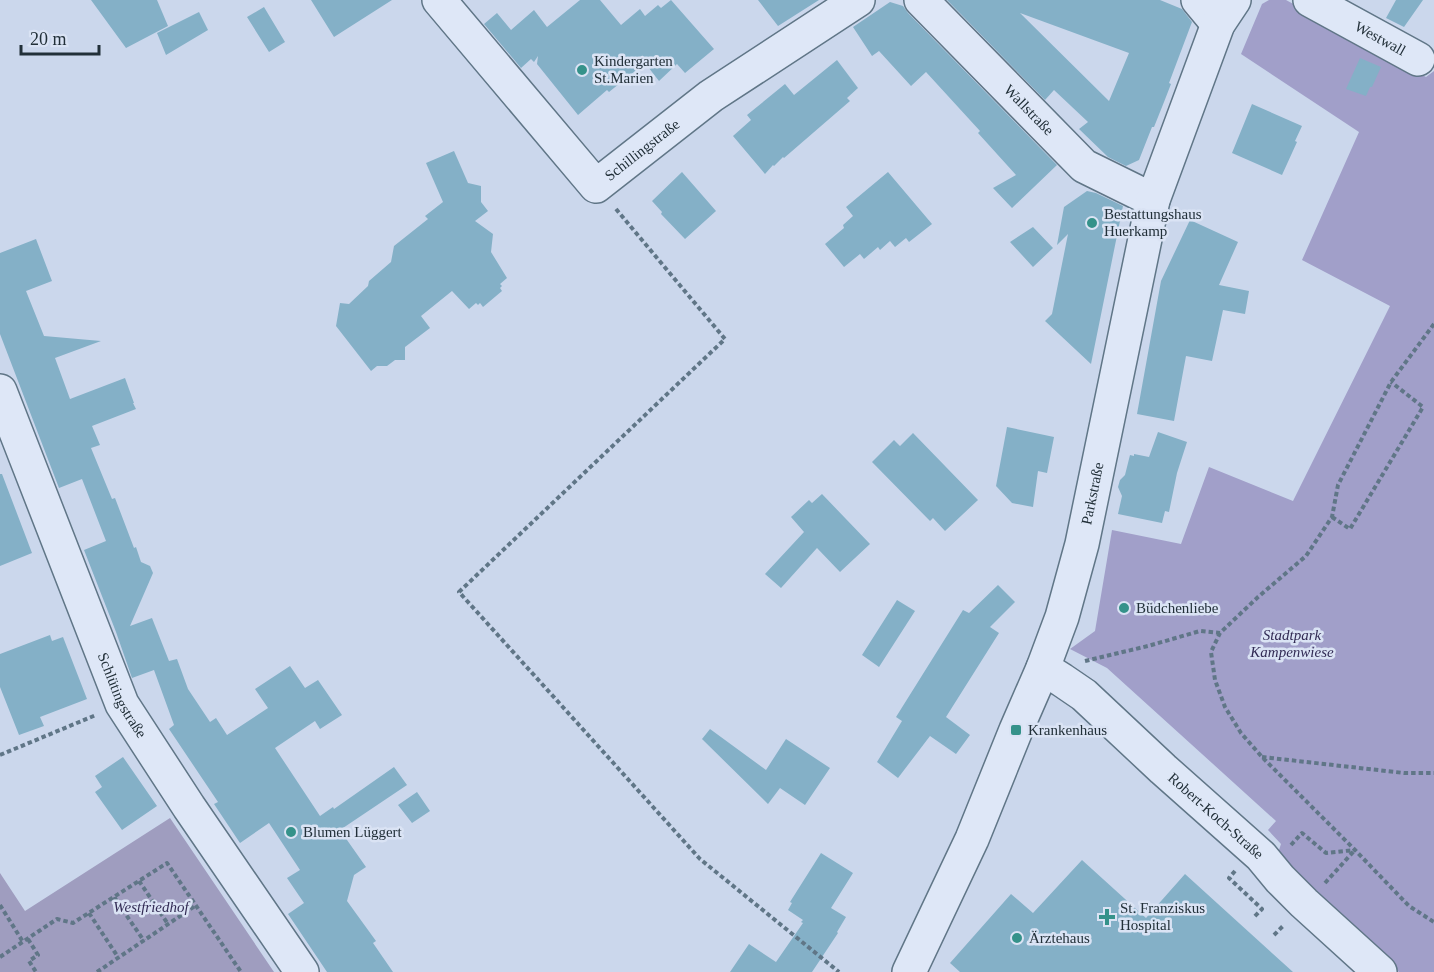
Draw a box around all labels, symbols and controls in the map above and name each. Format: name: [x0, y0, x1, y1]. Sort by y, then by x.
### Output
scale bar: [21, 18, 99, 56]
street label: Westwall: [1352, 18, 1408, 59]
text: 20 m: [30, 29, 67, 49]
place label: Kindergarten St.Marien: [594, 53, 673, 86]
marker: Kindergarten St.Marien: [575, 63, 589, 77]
street label: Wallstraße: [1001, 82, 1057, 138]
street label: Schillingstraße: [602, 116, 683, 184]
place label: Bestattungshaus Huerkamp: [1104, 206, 1202, 239]
marker: Bestattungshaus Huerkamp: [1085, 216, 1099, 230]
street label: Parkstraße: [1078, 461, 1107, 526]
place label: Büdchenliebe: [1136, 600, 1219, 616]
marker: Büdchenliebe: [1117, 601, 1131, 615]
park label: Stadtpark Kampenwiese: [1249, 627, 1334, 660]
street label: Schlütingstraße: [95, 650, 150, 741]
place label: Krankenhaus: [1028, 722, 1107, 738]
marker: Krankenhaus: [1009, 723, 1023, 737]
street label: Robert-Koch-Straße: [1165, 770, 1267, 863]
place label: Blumen Lüggert: [303, 824, 403, 840]
marker: Blumen Lüggert: [284, 825, 298, 839]
park label: Westfriedhof: [113, 899, 190, 915]
place label: St. Franziskus Hospital: [1120, 900, 1205, 933]
marker: St. Franziskus Hospital: [1098, 908, 1116, 926]
place label: Ärztehaus: [1029, 930, 1090, 946]
marker: Ärztehaus: [1010, 931, 1024, 945]

